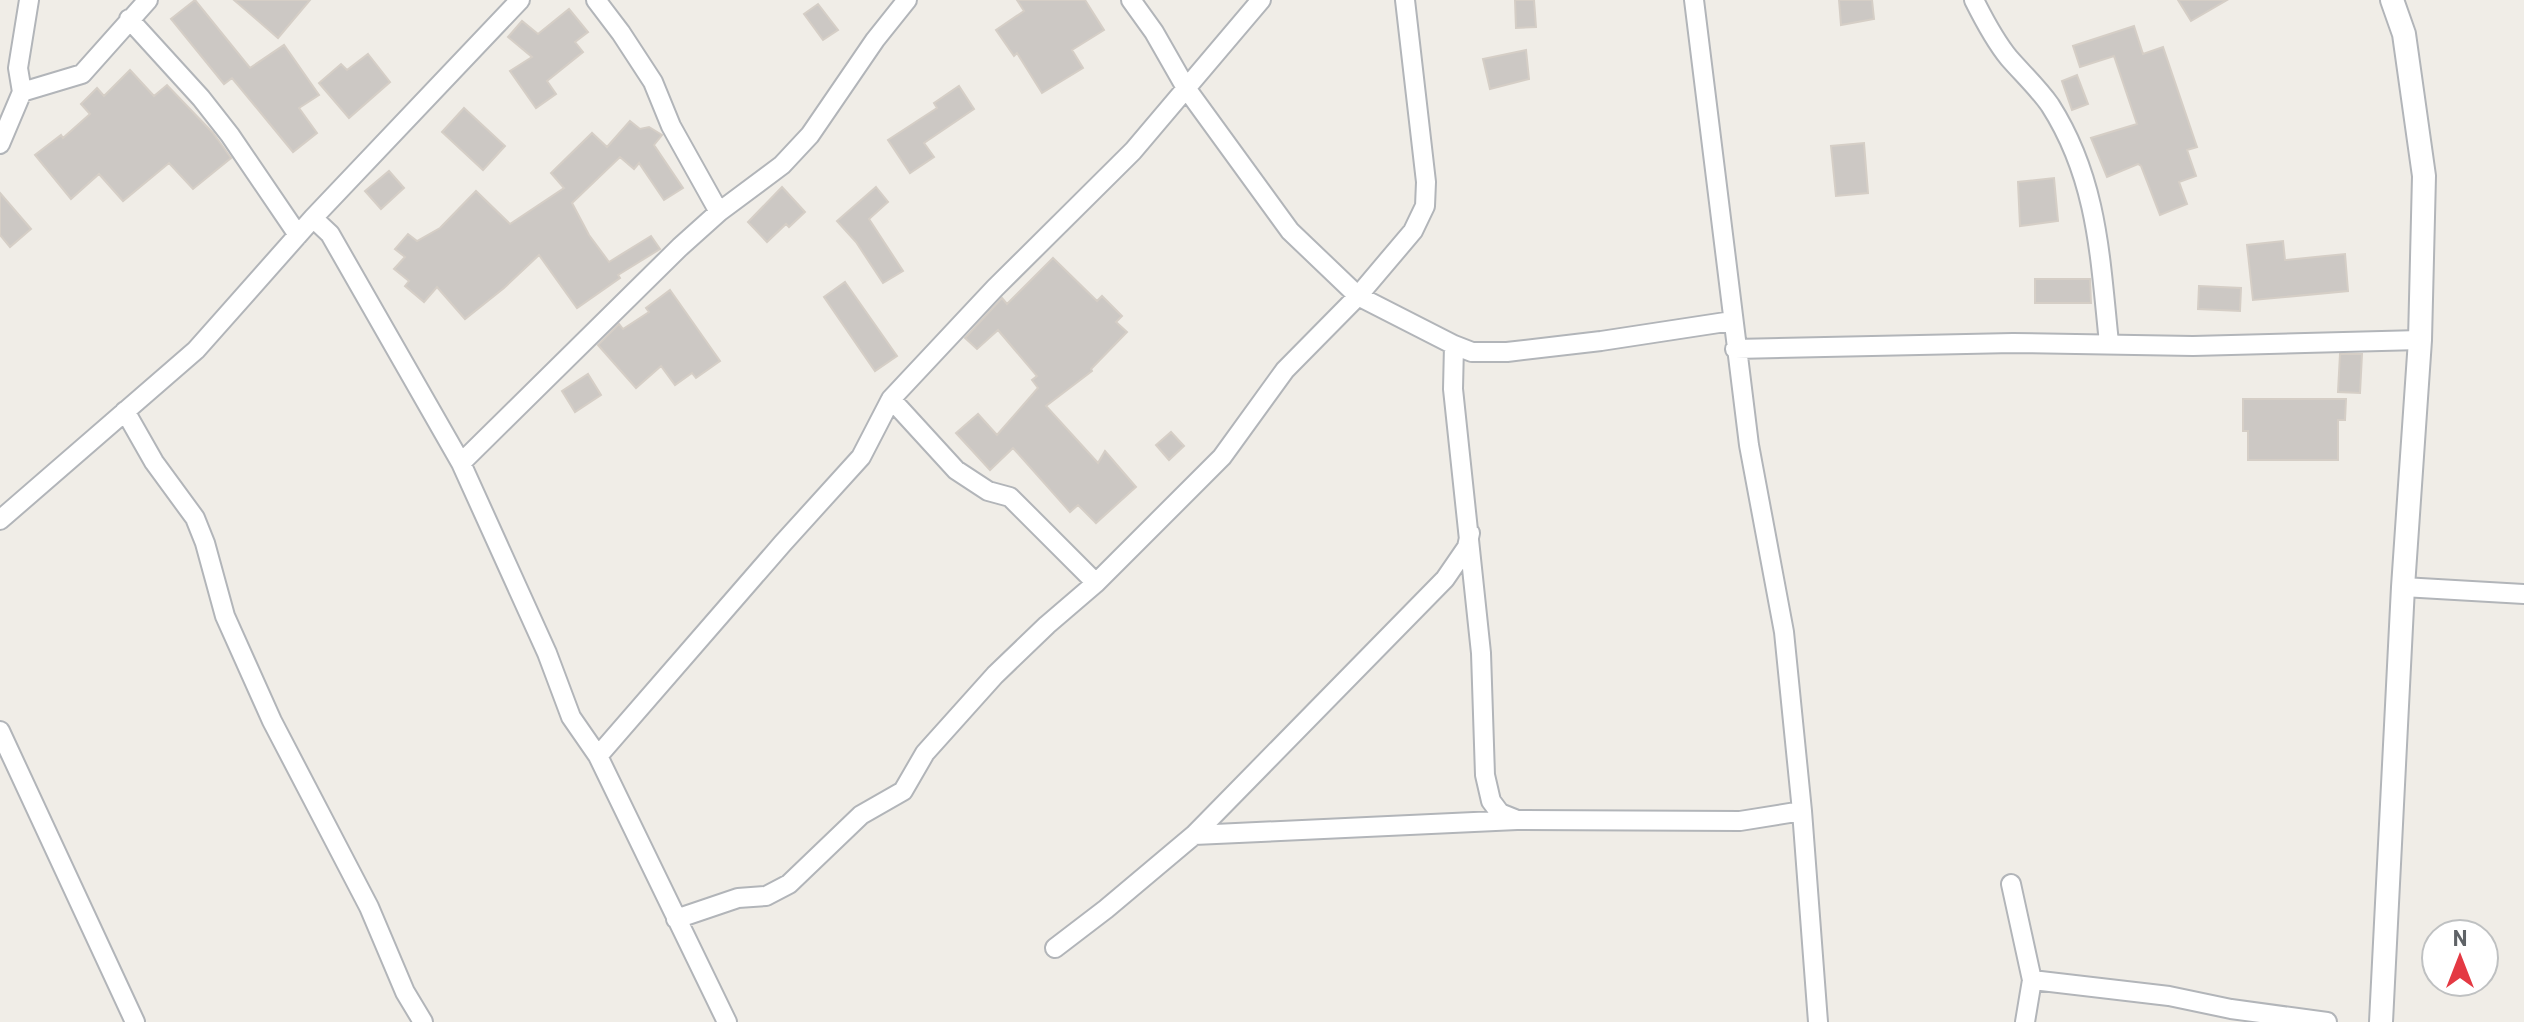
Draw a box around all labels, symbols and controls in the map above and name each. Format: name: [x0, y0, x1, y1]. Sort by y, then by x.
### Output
north arrow: [2420, 918, 2500, 998]
text: N: [2453, 924, 2467, 950]

